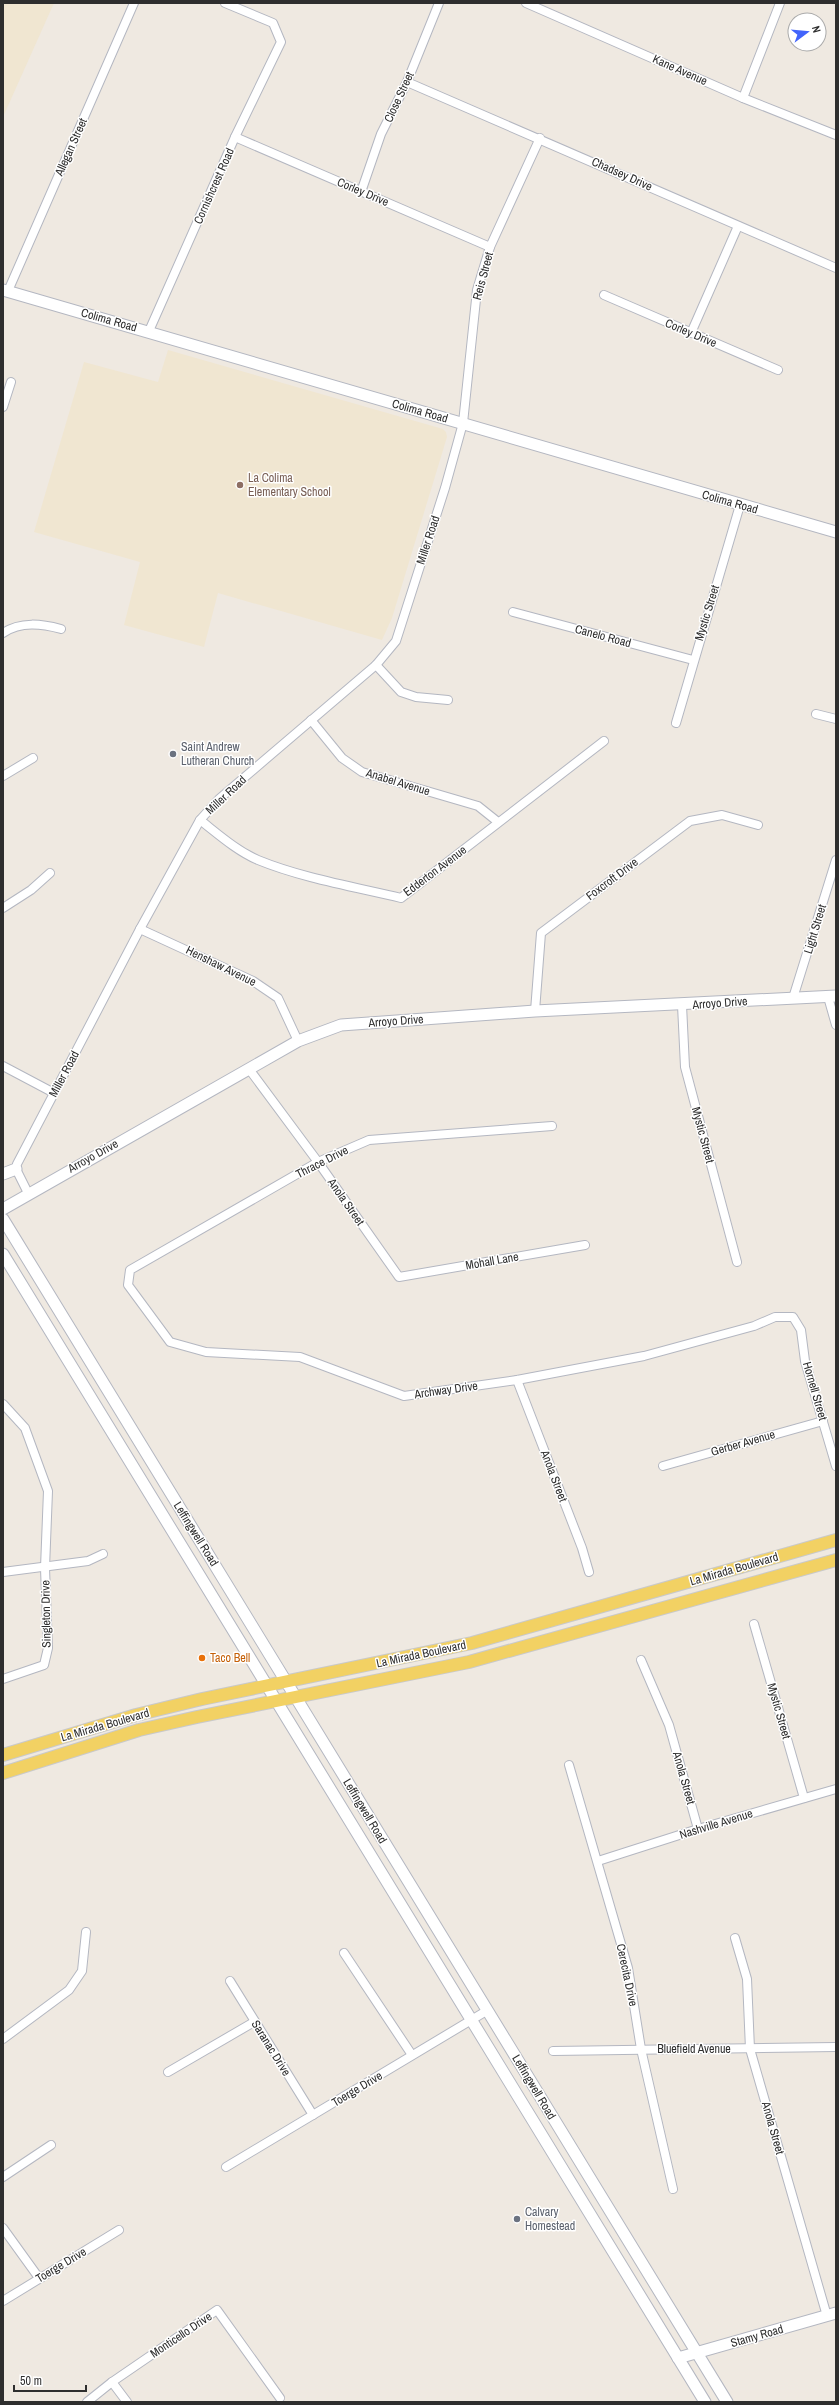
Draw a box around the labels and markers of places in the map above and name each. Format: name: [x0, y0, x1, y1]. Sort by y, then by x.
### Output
place label: La Colima Elementary School: [248, 470, 331, 500]
marker: La Colima Elementary School: [235, 480, 245, 490]
place label: Saint Andrew Lutheran Church: [181, 739, 254, 769]
marker: Saint Andrew Lutheran Church: [168, 749, 178, 759]
place label: Taco Bell: [210, 1650, 250, 1666]
marker: Taco Bell: [197, 1653, 207, 1663]
place label: Calvary Homestead: [525, 2204, 575, 2234]
marker: Calvary Homestead: [512, 2214, 522, 2224]

